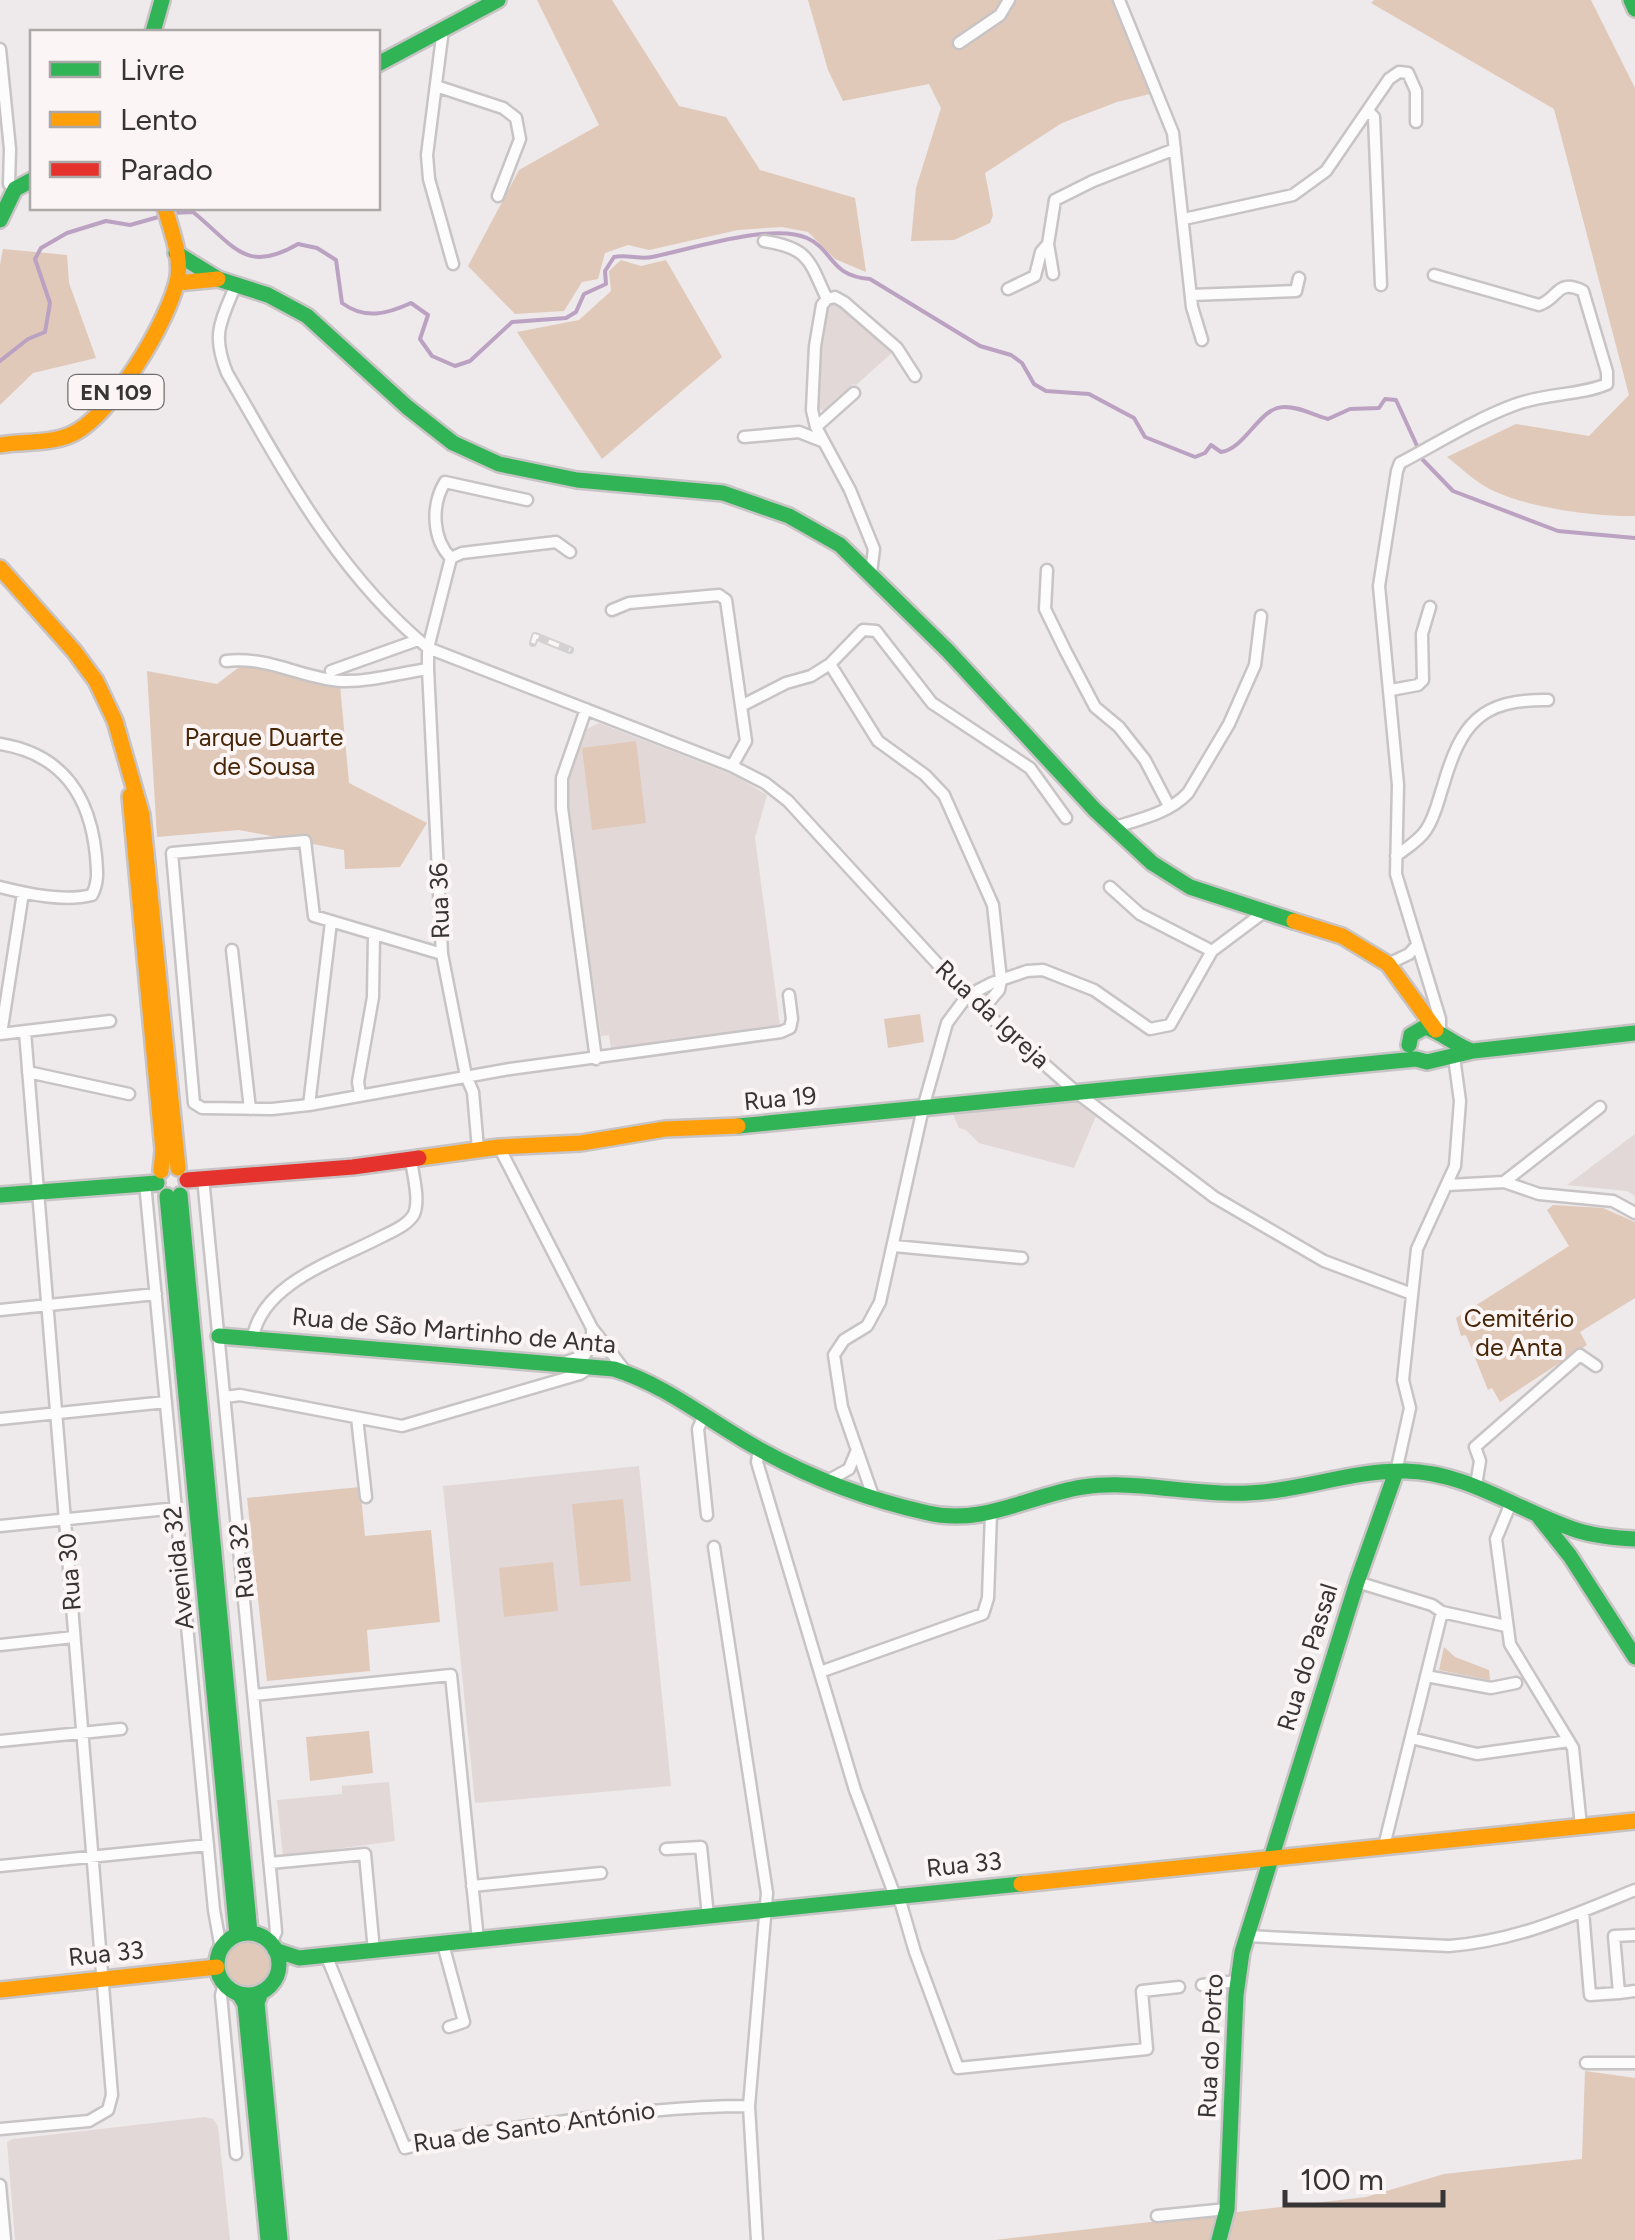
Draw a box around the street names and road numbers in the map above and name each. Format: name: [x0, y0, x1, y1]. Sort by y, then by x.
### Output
road number: EN 109: [68, 375, 164, 409]
street label: Rua 36: [423, 862, 455, 940]
street label: Rua da Igreja: [930, 954, 1056, 1074]
street label: Rua 19: [742, 1080, 818, 1116]
street label: Rua de São Martinho de Anta: [291, 1301, 617, 1359]
street label: Avenida 32: [157, 1505, 199, 1631]
street label: Rua 32: [222, 1522, 260, 1600]
street label: Rua 30: [51, 1532, 87, 1612]
street label: Rua do Passal: [1270, 1580, 1344, 1734]
street label: Rua 33: [925, 1845, 1003, 1883]
street label: Rua 33: [67, 1934, 145, 1972]
street label: Rua do Porto: [1191, 1973, 1229, 2119]
street label: Rua de Santo António: [411, 2094, 657, 2158]

